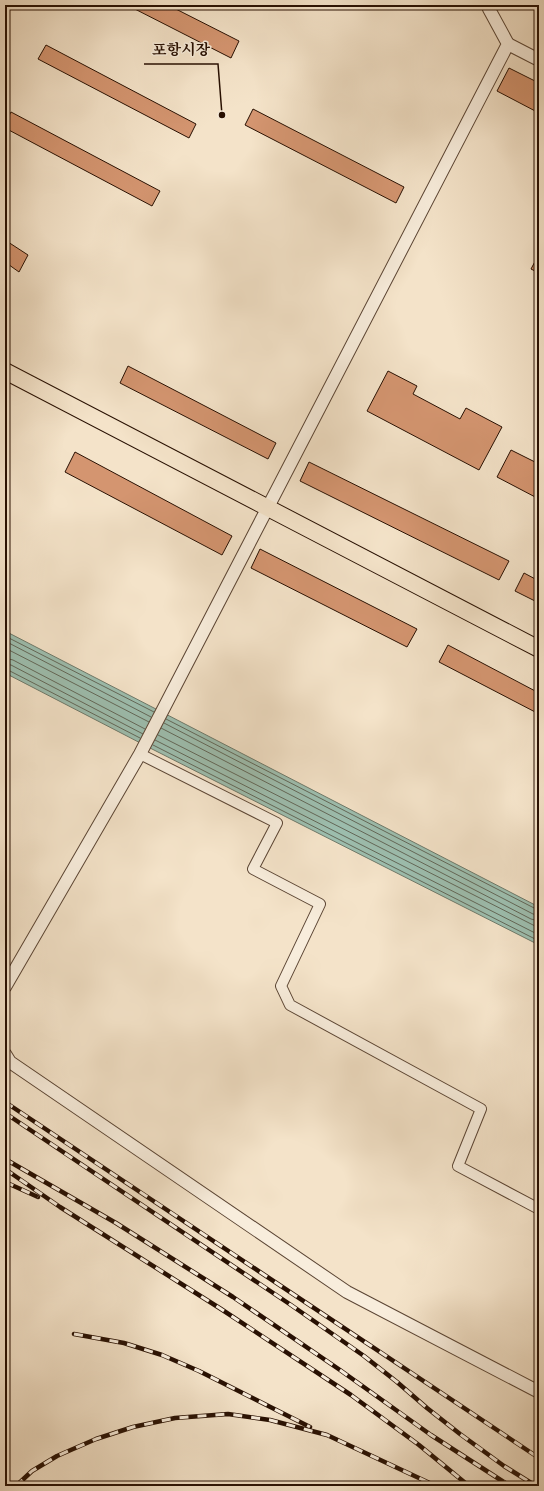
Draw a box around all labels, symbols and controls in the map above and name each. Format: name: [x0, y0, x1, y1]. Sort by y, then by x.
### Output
callout: 포항시장: [144, 37, 218, 64]
text: 포항시장: [152, 40, 210, 60]

